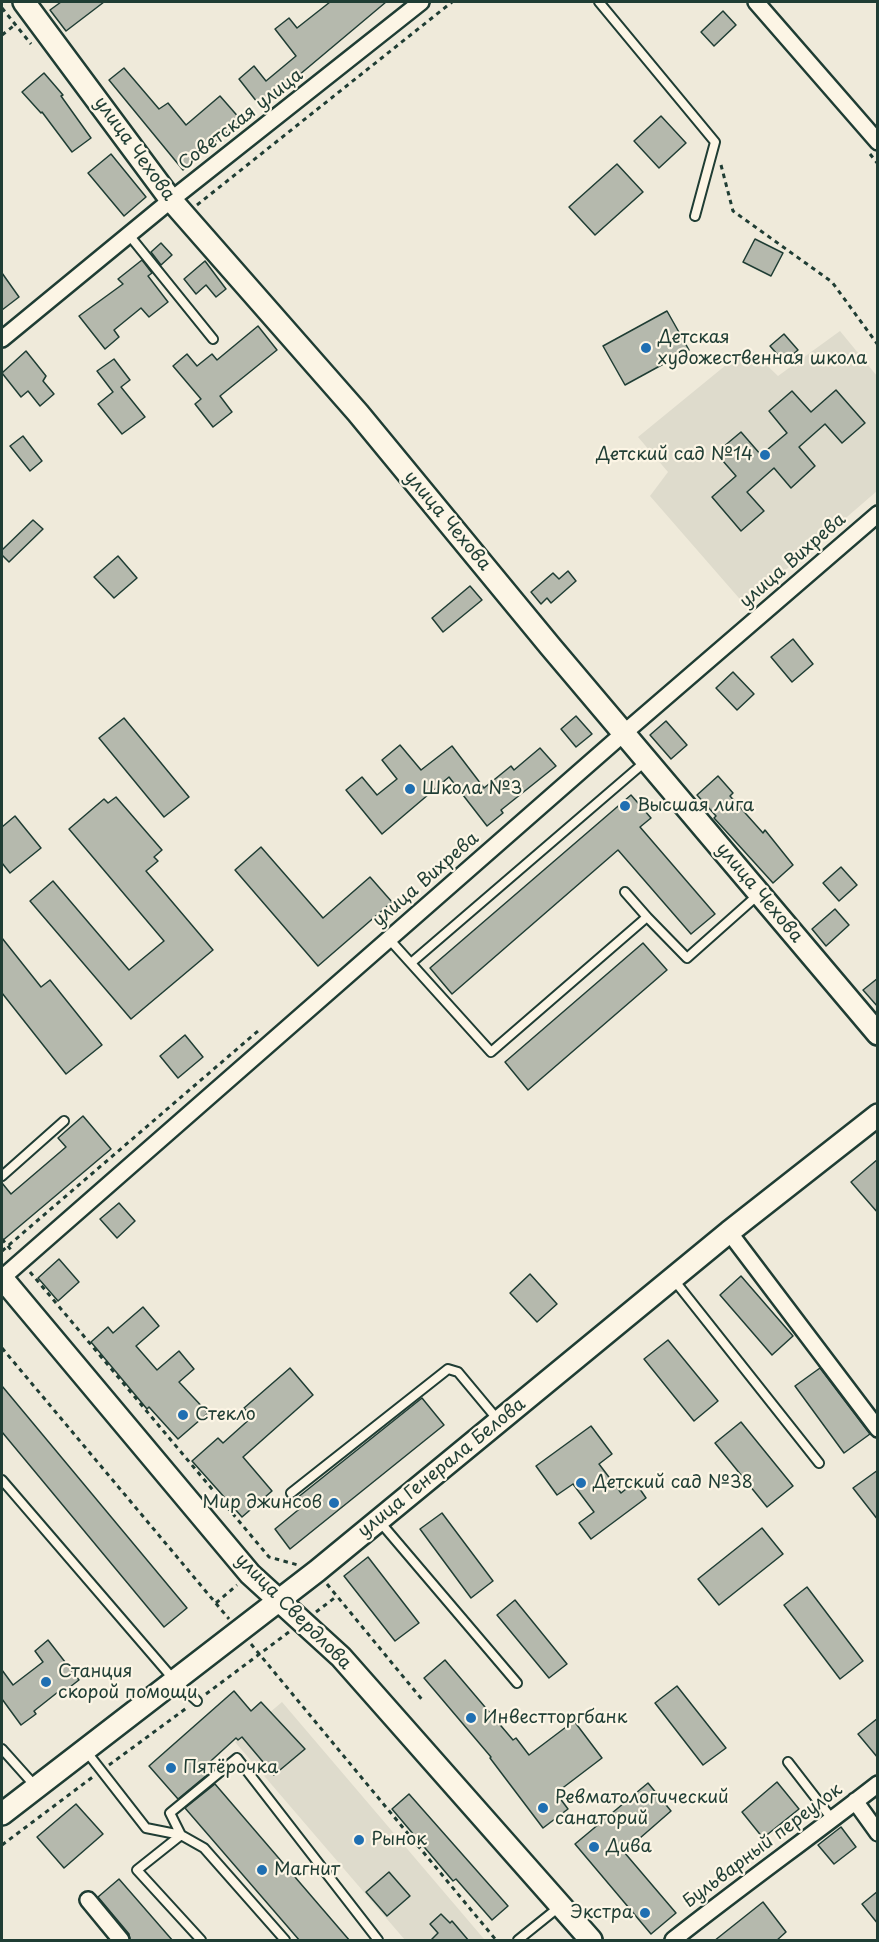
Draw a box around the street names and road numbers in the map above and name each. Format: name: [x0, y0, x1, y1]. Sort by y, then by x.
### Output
street label: Советская улица: [174, 65, 308, 175]
street label: улица Чехова: [89, 93, 179, 205]
street label: улица Чехова: [399, 467, 495, 575]
street label: улица Вихрева: [736, 509, 850, 613]
street label: улица Вихрева: [369, 828, 483, 932]
street label: улица Чехова: [711, 839, 807, 947]
street label: улица Генерала Белова: [354, 1394, 530, 1542]
street label: улица Свердлова: [230, 1549, 356, 1675]
street label: Бульварный переулок: [679, 1779, 847, 1913]

